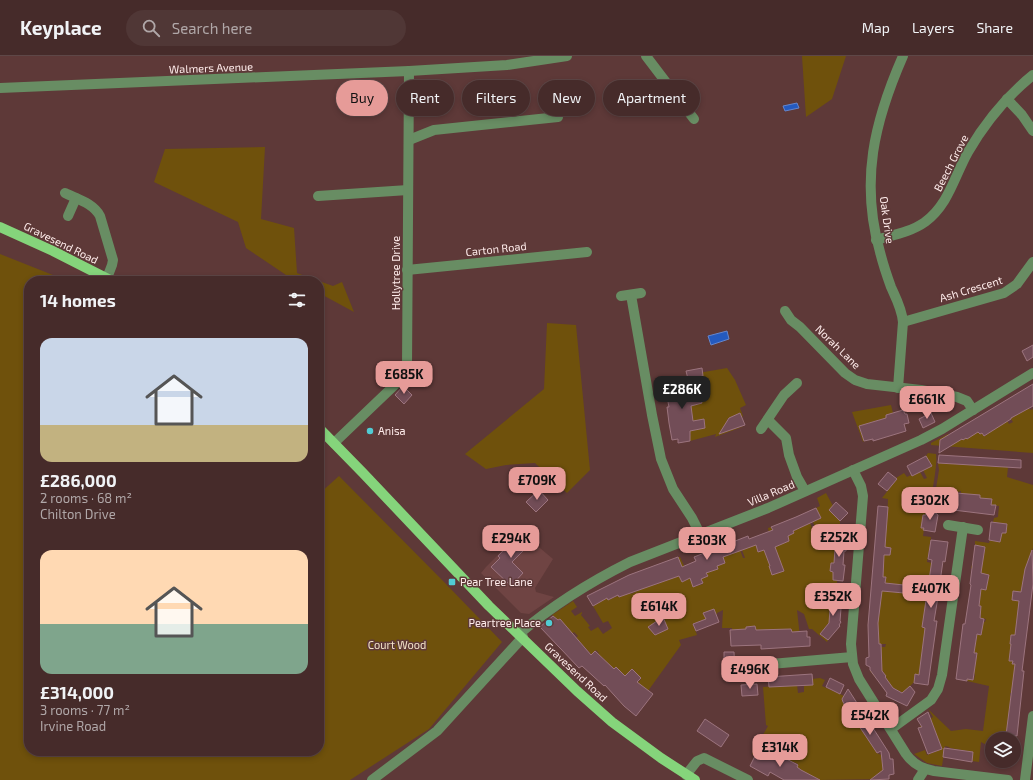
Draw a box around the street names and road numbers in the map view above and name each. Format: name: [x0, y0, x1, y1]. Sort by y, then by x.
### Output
street label: Walmers Avenue: [169, 60, 253, 75]
street label: Beech Grove: [931, 132, 970, 193]
street label: Oak Drive: [878, 196, 897, 244]
street label: Gravesend Road: [22, 219, 100, 266]
street label: Hollytree Drive: [389, 236, 402, 310]
street label: Carton Road: [465, 239, 527, 258]
street label: Ash Crescent: [938, 273, 1004, 304]
street label: Norah Lane: [813, 322, 864, 371]
street label: Villa Road: [745, 477, 796, 508]
street label: Gravesend Road: [542, 639, 610, 704]

